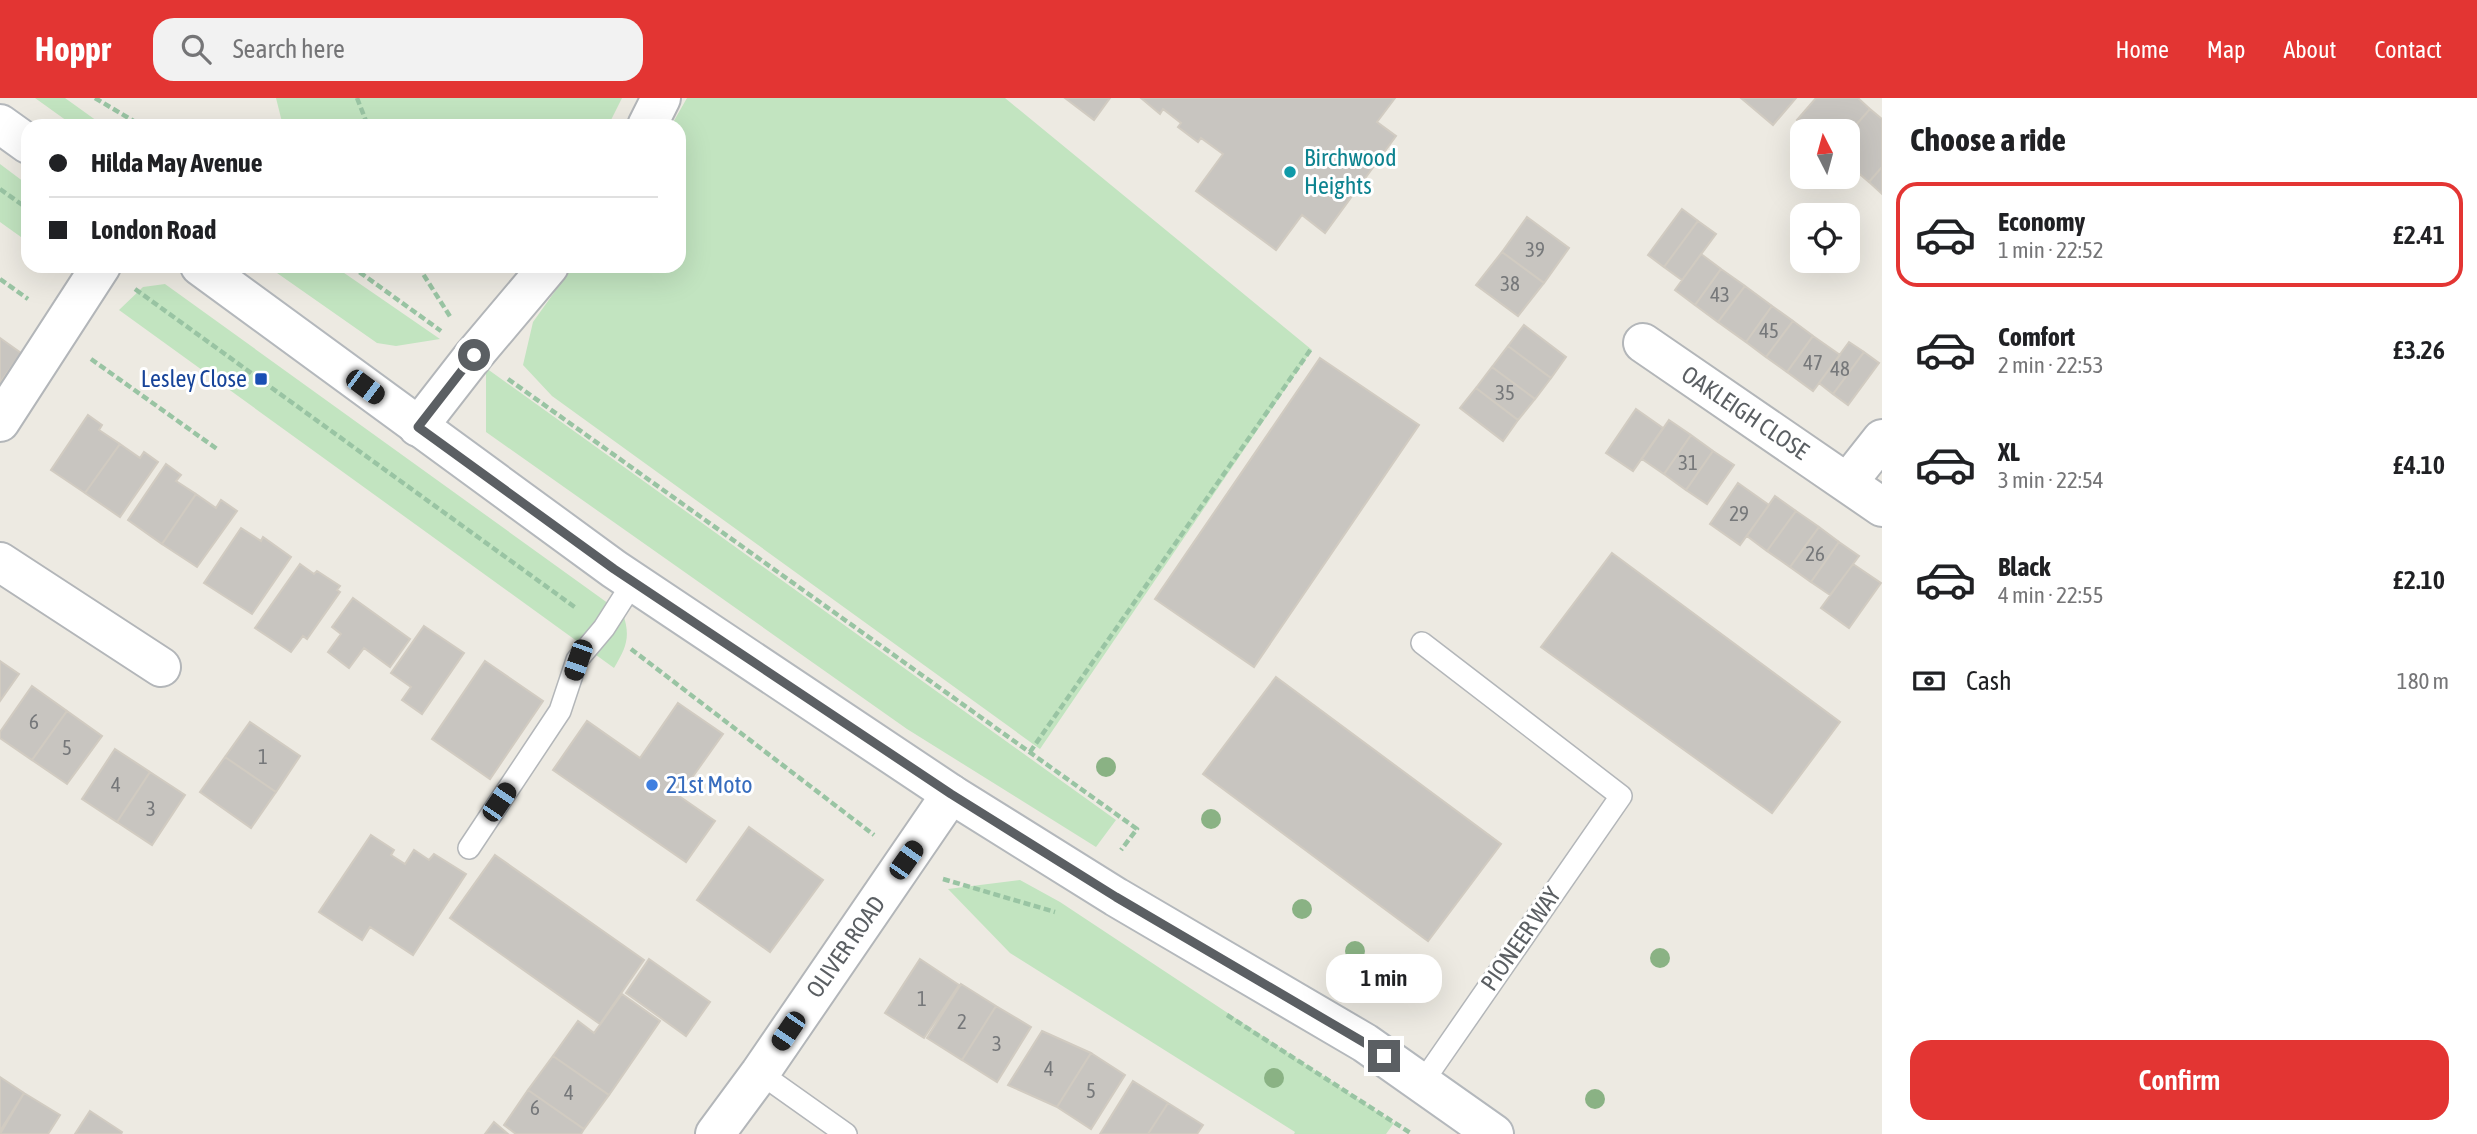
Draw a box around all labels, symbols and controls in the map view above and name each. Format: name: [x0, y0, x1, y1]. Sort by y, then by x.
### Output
search box: [153, 18, 643, 81]
text: Hoppr: [35, 30, 111, 68]
icon: search: [177, 30, 215, 68]
text: Search here: [233, 34, 345, 64]
text: Home: [2115, 36, 2169, 63]
text: Map: [2207, 36, 2245, 63]
text: About: [2283, 36, 2336, 63]
text: Contact: [2374, 36, 2442, 63]
north arrow: [1790, 119, 1860, 189]
map controls: [1790, 119, 1860, 273]
text: Choose a ride: [1910, 121, 2066, 158]
place label: Birchwood Heights: [1304, 144, 1397, 199]
text: Hilda May Avenue: [91, 148, 262, 178]
marker: Birchwood Heights: [1282, 164, 1298, 180]
button: locate: [1790, 203, 1860, 273]
icon: car: [1914, 203, 1977, 266]
text: Economy: [1998, 207, 2085, 237]
text: London Road: [91, 215, 216, 245]
text: £2.41: [2393, 220, 2445, 250]
house number: 39: [1525, 237, 1545, 261]
text: 1 min · 22:52: [1998, 237, 2104, 263]
house number: 38: [1500, 271, 1520, 295]
house number: 43: [1710, 282, 1730, 306]
house number: 45: [1759, 318, 1779, 342]
icon: car: [1914, 318, 1977, 381]
text: Comfort: [1998, 322, 2075, 352]
text: £3.26: [2393, 335, 2445, 365]
route start: [458, 339, 490, 371]
house number: 47: [1803, 350, 1823, 374]
text: 2 min · 22:53: [1998, 352, 2104, 378]
house number: 48: [1830, 356, 1850, 380]
street label: OAKLEIGH CLOSE: [1677, 360, 1814, 465]
place label: Lesley Close: [141, 365, 247, 392]
car: [342, 366, 389, 408]
marker: Lesley Close: [253, 371, 269, 387]
house number: 35: [1495, 380, 1515, 404]
icon: car: [1914, 433, 1977, 496]
text: XL: [1998, 437, 2020, 467]
house number: 31: [1678, 450, 1698, 474]
text: £4.10: [2393, 450, 2445, 480]
text: 3 min · 22:54: [1998, 467, 2104, 493]
house number: 29: [1729, 501, 1749, 525]
house number: 26: [1805, 541, 1825, 565]
icon: car: [1914, 548, 1977, 611]
text: Black: [1998, 552, 2050, 582]
text: £2.10: [2393, 565, 2445, 595]
text: 4 min · 22:55: [1998, 582, 2104, 608]
car: [562, 637, 595, 683]
icon: cash: [1910, 662, 1948, 700]
text: Cash: [1966, 666, 2012, 696]
text: 180 m: [2397, 668, 2449, 694]
house number: 6: [29, 709, 39, 733]
house number: 5: [62, 735, 72, 759]
house number: 1: [258, 744, 268, 768]
place label: 21st Moto: [666, 771, 753, 798]
house number: 4: [111, 772, 121, 796]
marker: 21st Moto: [644, 777, 660, 793]
car: [479, 779, 520, 825]
house number: 3: [146, 796, 156, 820]
car: [886, 837, 927, 883]
street label: PIONEER WAY: [1475, 882, 1566, 996]
street label: OLIVER ROAD: [801, 891, 890, 1003]
callout: 1 min: [1326, 954, 1442, 1004]
text: 1 min: [1361, 965, 1407, 991]
house number: 1: [917, 986, 927, 1010]
car: [768, 1008, 809, 1054]
house number: 2: [957, 1009, 967, 1033]
house number: 3: [992, 1031, 1002, 1055]
route end: [1368, 1040, 1400, 1072]
button: Confirm: [1910, 1040, 2449, 1120]
house number: 4: [1044, 1056, 1054, 1080]
house number: 5: [1086, 1078, 1096, 1102]
house number: 4: [564, 1080, 574, 1104]
house number: 6: [530, 1095, 540, 1119]

